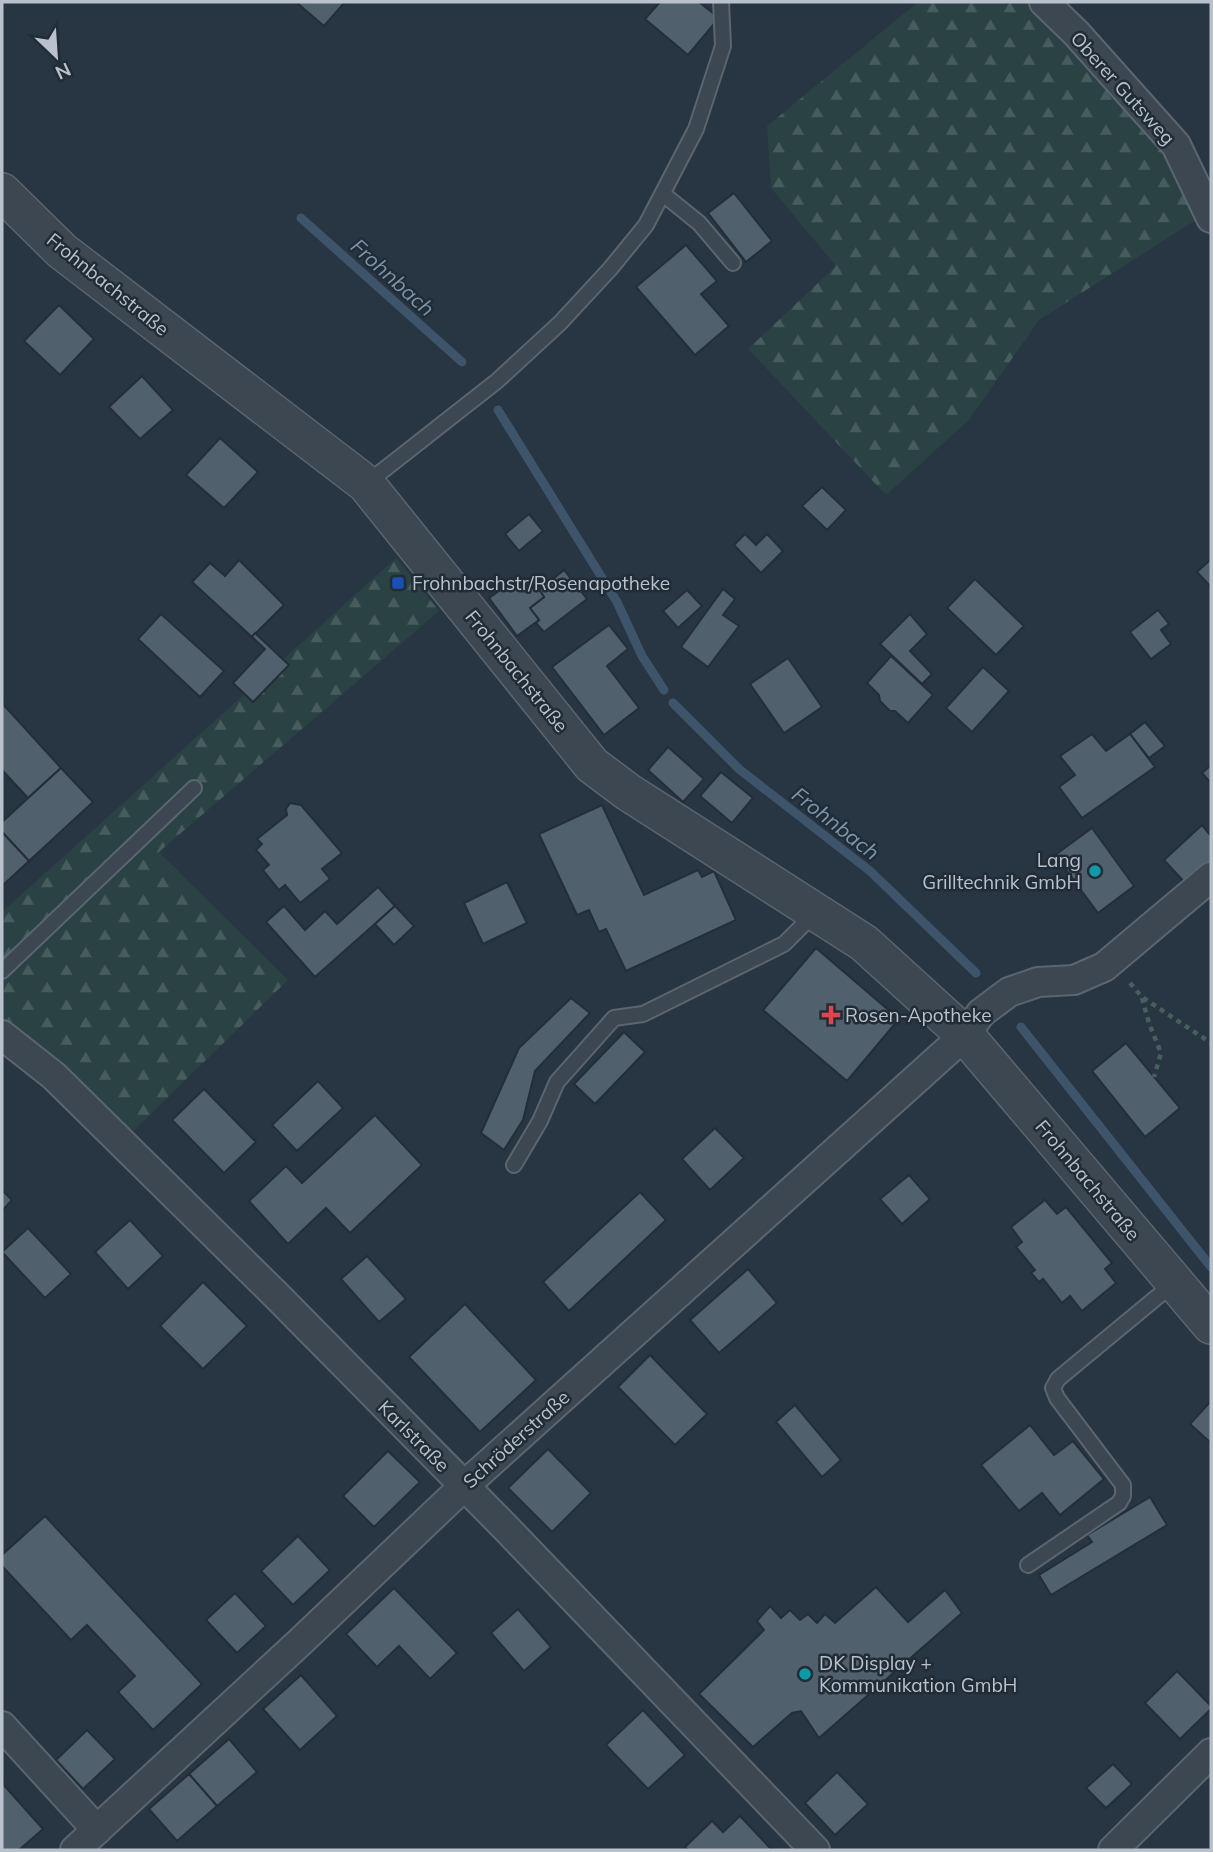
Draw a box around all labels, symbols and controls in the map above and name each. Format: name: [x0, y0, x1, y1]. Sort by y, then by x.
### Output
north arrow: [21, 21, 91, 91]
street label: Oberer Gutsweg: [1066, 26, 1180, 150]
text: N: [52, 57, 75, 85]
street label: Frohnbachstraße: [42, 227, 174, 341]
water label: Frohnbach: [346, 233, 440, 321]
place label: Frohnbachstr/Rosenapotheke: [412, 571, 670, 595]
marker: Frohnbachstr/Rosenapotheke: [390, 575, 406, 591]
street label: Frohnbachstraße: [460, 605, 574, 737]
water label: Frohnbach: [787, 781, 885, 865]
place label: Lang Grilltechnik GmbH: [922, 848, 1081, 894]
marker: Lang Grilltechnik GmbH: [1087, 863, 1103, 879]
place label: Rosen-Apotheke: [845, 1003, 992, 1027]
marker: Rosen-Apotheke: [823, 1007, 839, 1023]
street label: Frohnbachstraße: [1031, 1115, 1145, 1245]
street label: Schröderstraße: [458, 1385, 574, 1493]
street label: Karlstraße: [373, 1395, 455, 1477]
place label: DK Display + Kommunikation GmbH: [819, 1651, 1017, 1697]
marker: DK Display + Kommunikation GmbH: [797, 1666, 813, 1682]

